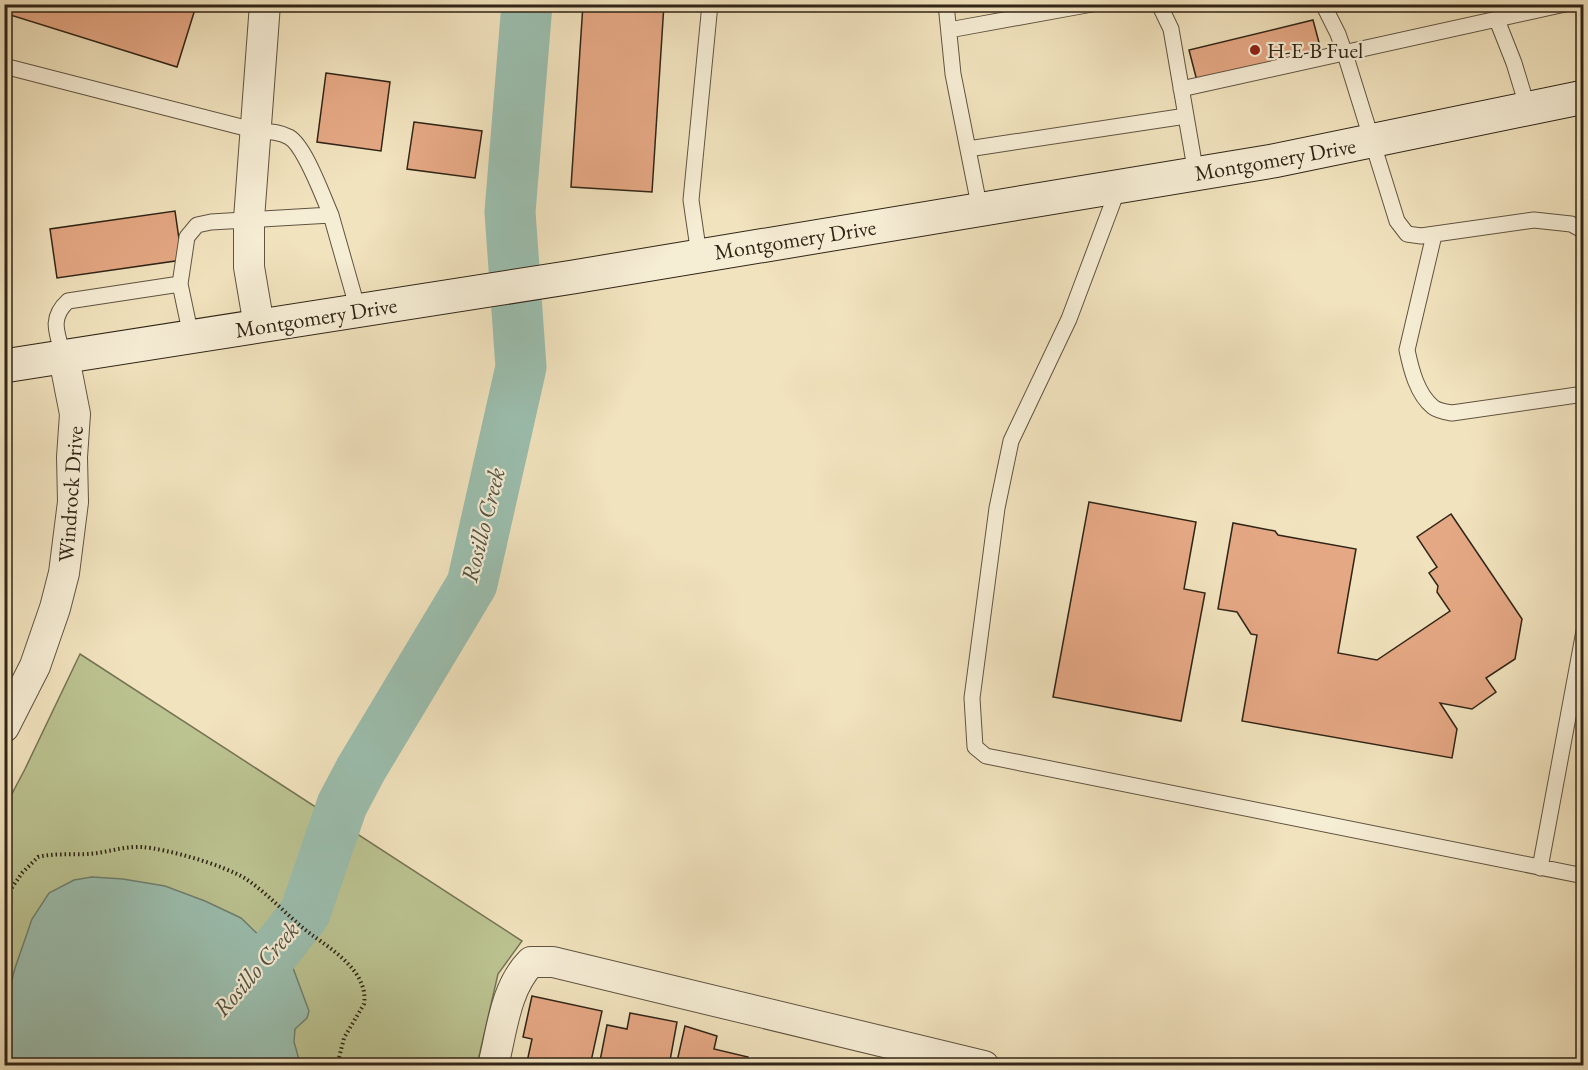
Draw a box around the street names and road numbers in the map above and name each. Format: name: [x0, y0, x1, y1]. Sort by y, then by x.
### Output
street label: Montgomery Drive: [1192, 131, 1358, 188]
street label: Montgomery Drive: [712, 212, 878, 267]
street label: Montgomery Drive: [233, 290, 399, 345]
street label: Windrock Drive: [51, 424, 90, 563]

